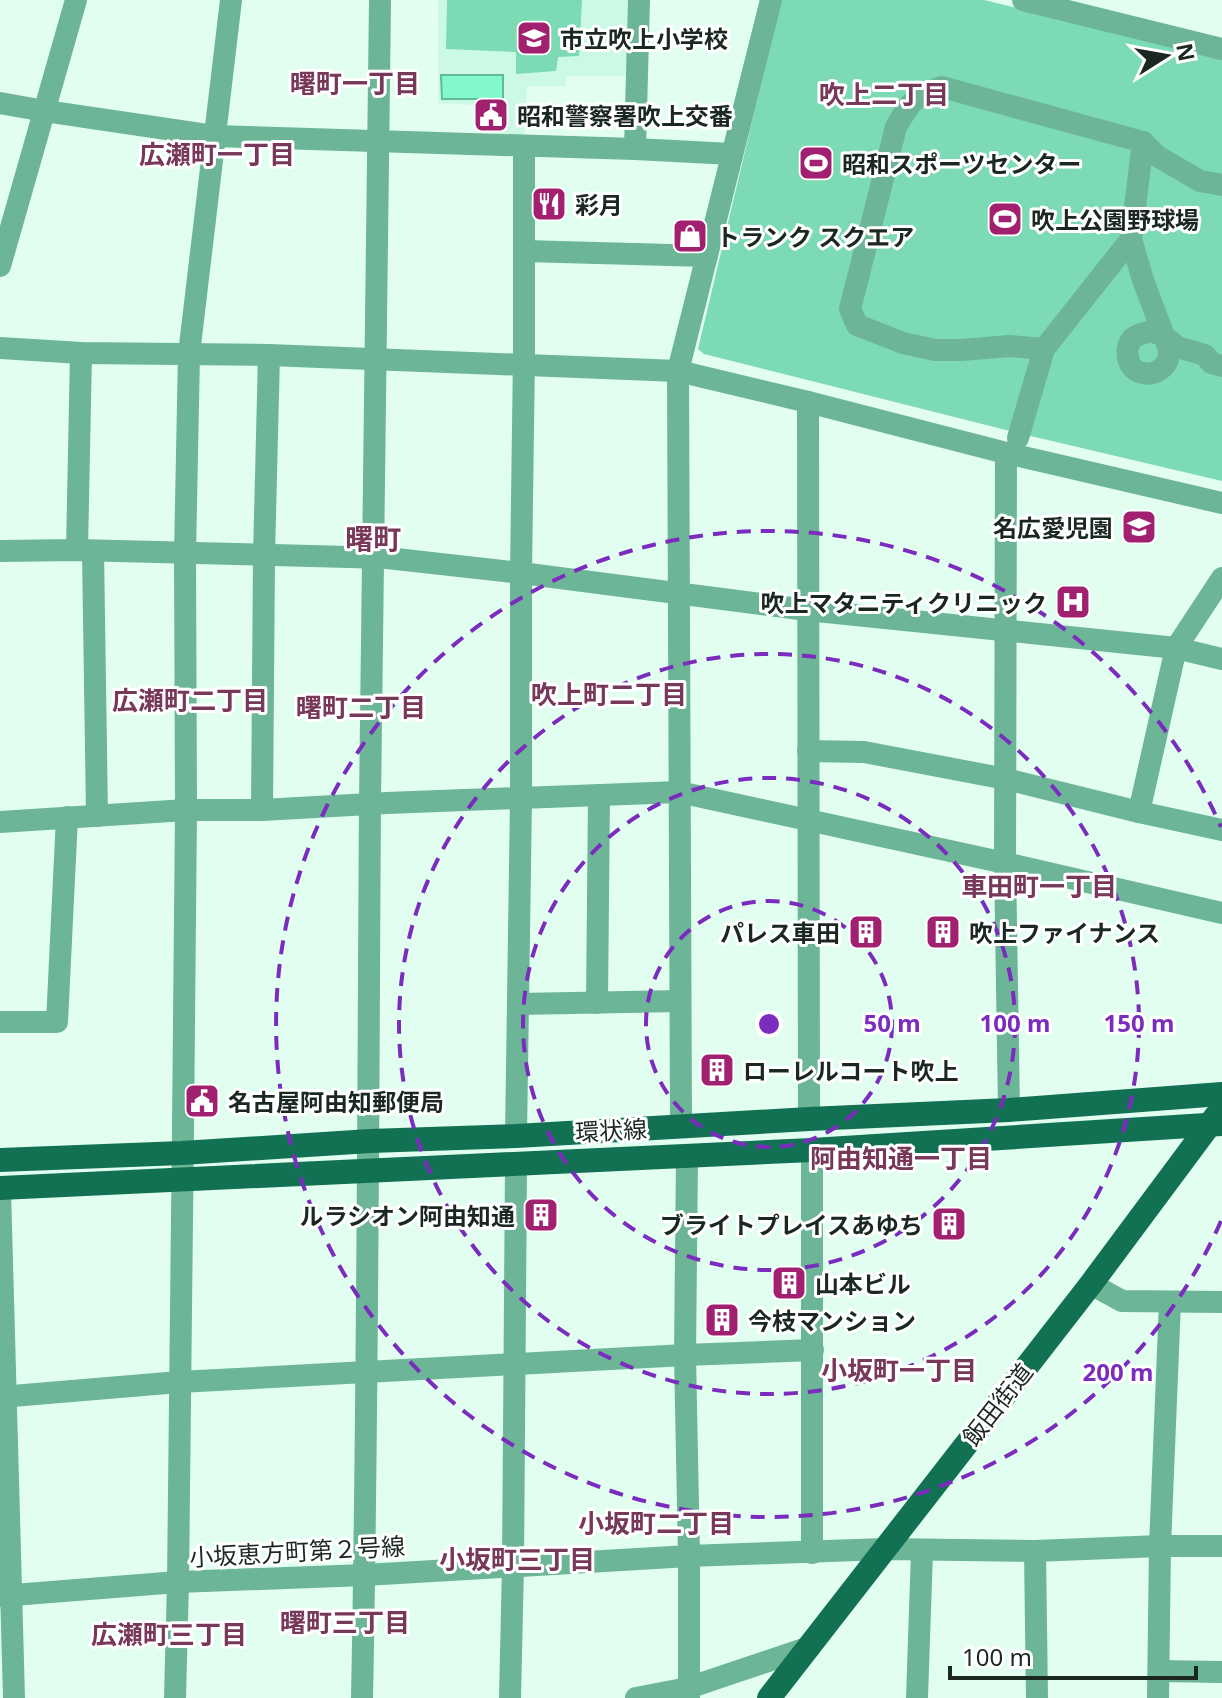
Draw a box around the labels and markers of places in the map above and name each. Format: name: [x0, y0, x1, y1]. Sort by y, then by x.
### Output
school or university icon: 市立吹上小学校: [515, 19, 553, 57]
place label: 市立吹上小学校: [560, 22, 728, 55]
public building icon: 昭和警察署吹上交番: [472, 96, 510, 134]
place label: 昭和警察署吹上交番: [517, 99, 733, 132]
sports icon: 昭和スポーツセンター: [797, 144, 835, 182]
place label: 昭和スポーツセンター: [842, 147, 1082, 180]
restaurant icon: 彩月: [530, 185, 568, 223]
place label: 彩月: [575, 188, 623, 221]
sports icon: 吹上公園野球場: [986, 200, 1024, 238]
place label: 吹上公園野球場: [1031, 203, 1199, 236]
shop icon: トランク スクエア: [671, 217, 709, 255]
place label: トランク スクエア: [716, 220, 914, 253]
school or university icon: 名広愛児園: [1120, 508, 1158, 546]
place label: 名広愛児園: [993, 511, 1113, 544]
hospital icon: 吹上マタニティクリニック: [1054, 583, 1092, 621]
place label: 吹上マタニティクリニック: [760, 586, 1047, 619]
building icon: パレス車田: [847, 913, 885, 951]
building icon: 吹上ファイナンス: [924, 913, 962, 951]
place label: パレス車田: [720, 916, 840, 949]
place label: 吹上ファイナンス: [969, 916, 1160, 949]
centre of rings: [755, 1010, 783, 1038]
building icon: ローレルコート吹上: [698, 1051, 736, 1089]
place label: ローレルコート吹上: [743, 1054, 959, 1087]
public building icon: 名古屋阿由知郵便局: [183, 1082, 221, 1120]
place label: 名古屋阿由知郵便局: [228, 1085, 444, 1118]
building icon: ルラシオン阿由知通: [522, 1196, 560, 1234]
place label: ルラシオン阿由知通: [299, 1199, 515, 1232]
building icon: ブライトプレイスあゆち: [930, 1205, 968, 1243]
place label: ブライトプレイスあゆち: [660, 1208, 923, 1241]
building icon: 山本ビル: [770, 1264, 808, 1302]
place label: 山本ビル: [815, 1267, 911, 1300]
building icon: 今枝マンション: [703, 1301, 741, 1339]
place label: 今枝マンション: [748, 1304, 916, 1337]

